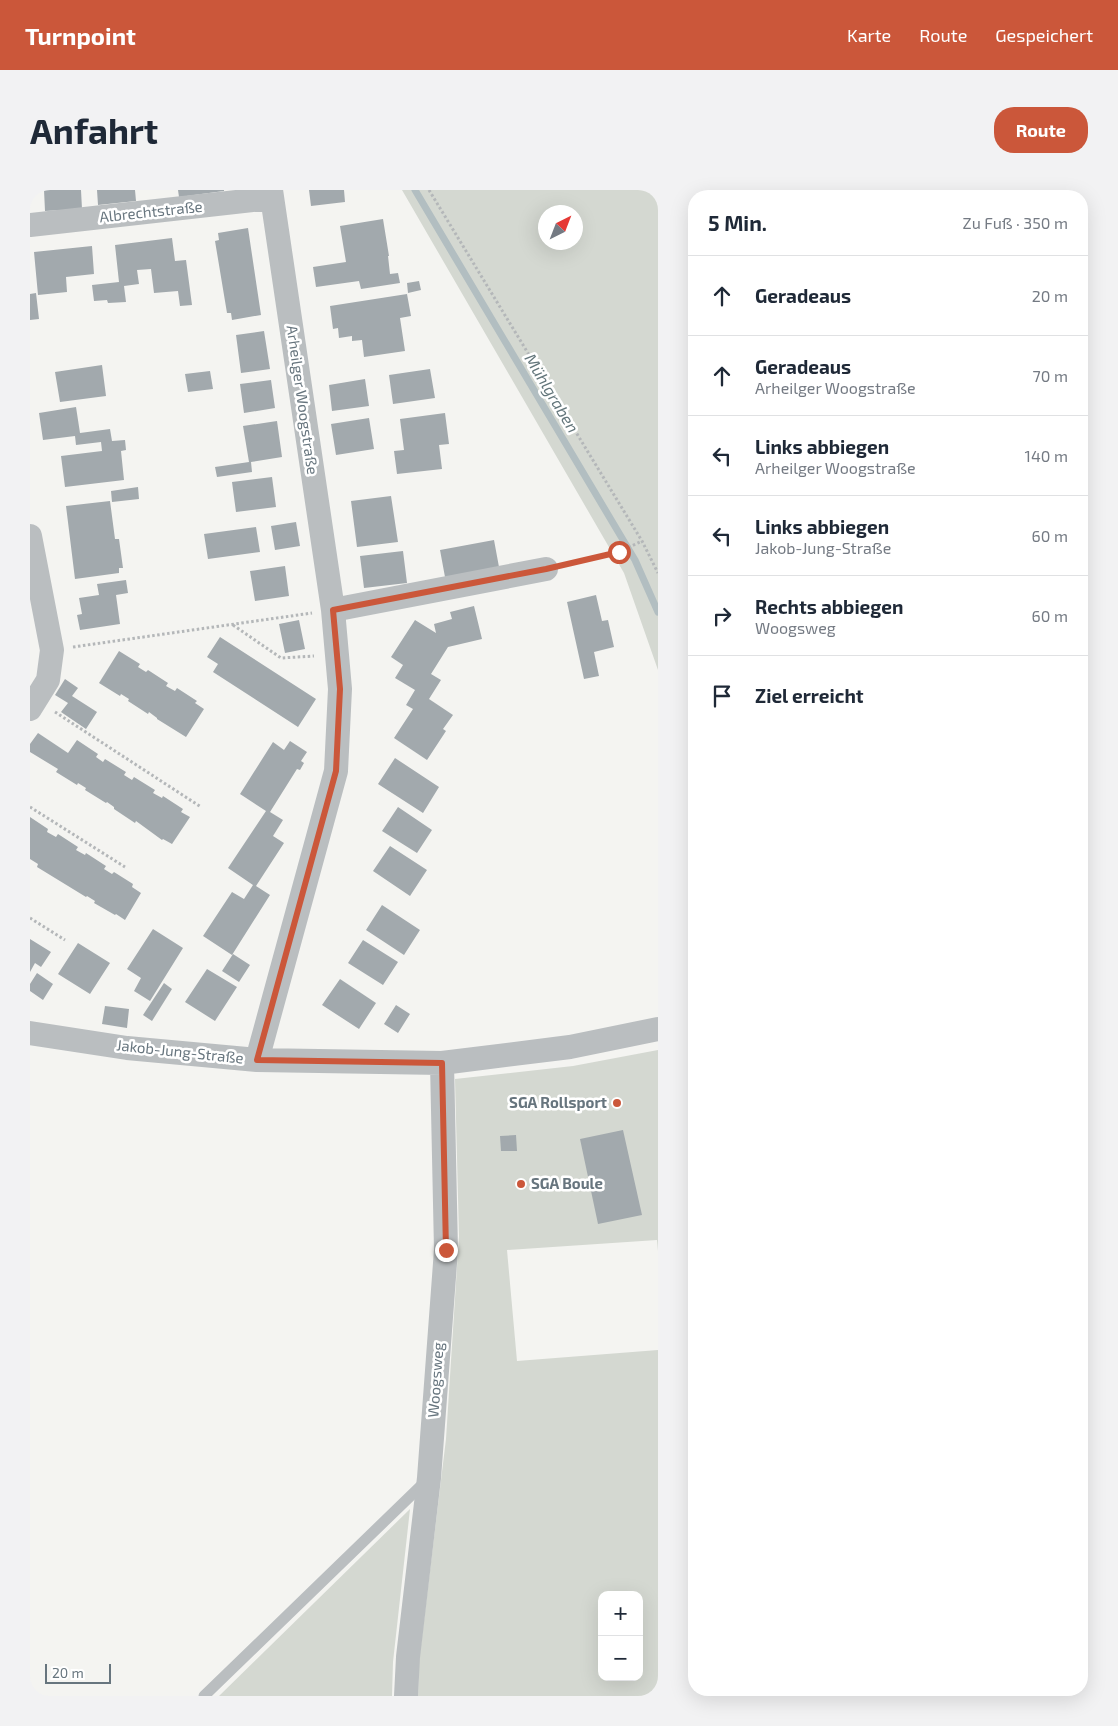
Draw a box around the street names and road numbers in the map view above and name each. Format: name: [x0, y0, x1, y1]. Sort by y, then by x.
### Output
street label: Albrechtstraße: [98, 197, 203, 225]
street label: Arheilger Woogstraße: [284, 324, 322, 476]
street label: Jakob-Jung-Straße: [116, 1035, 245, 1067]
street label: Woogsweg: [423, 1341, 447, 1418]

